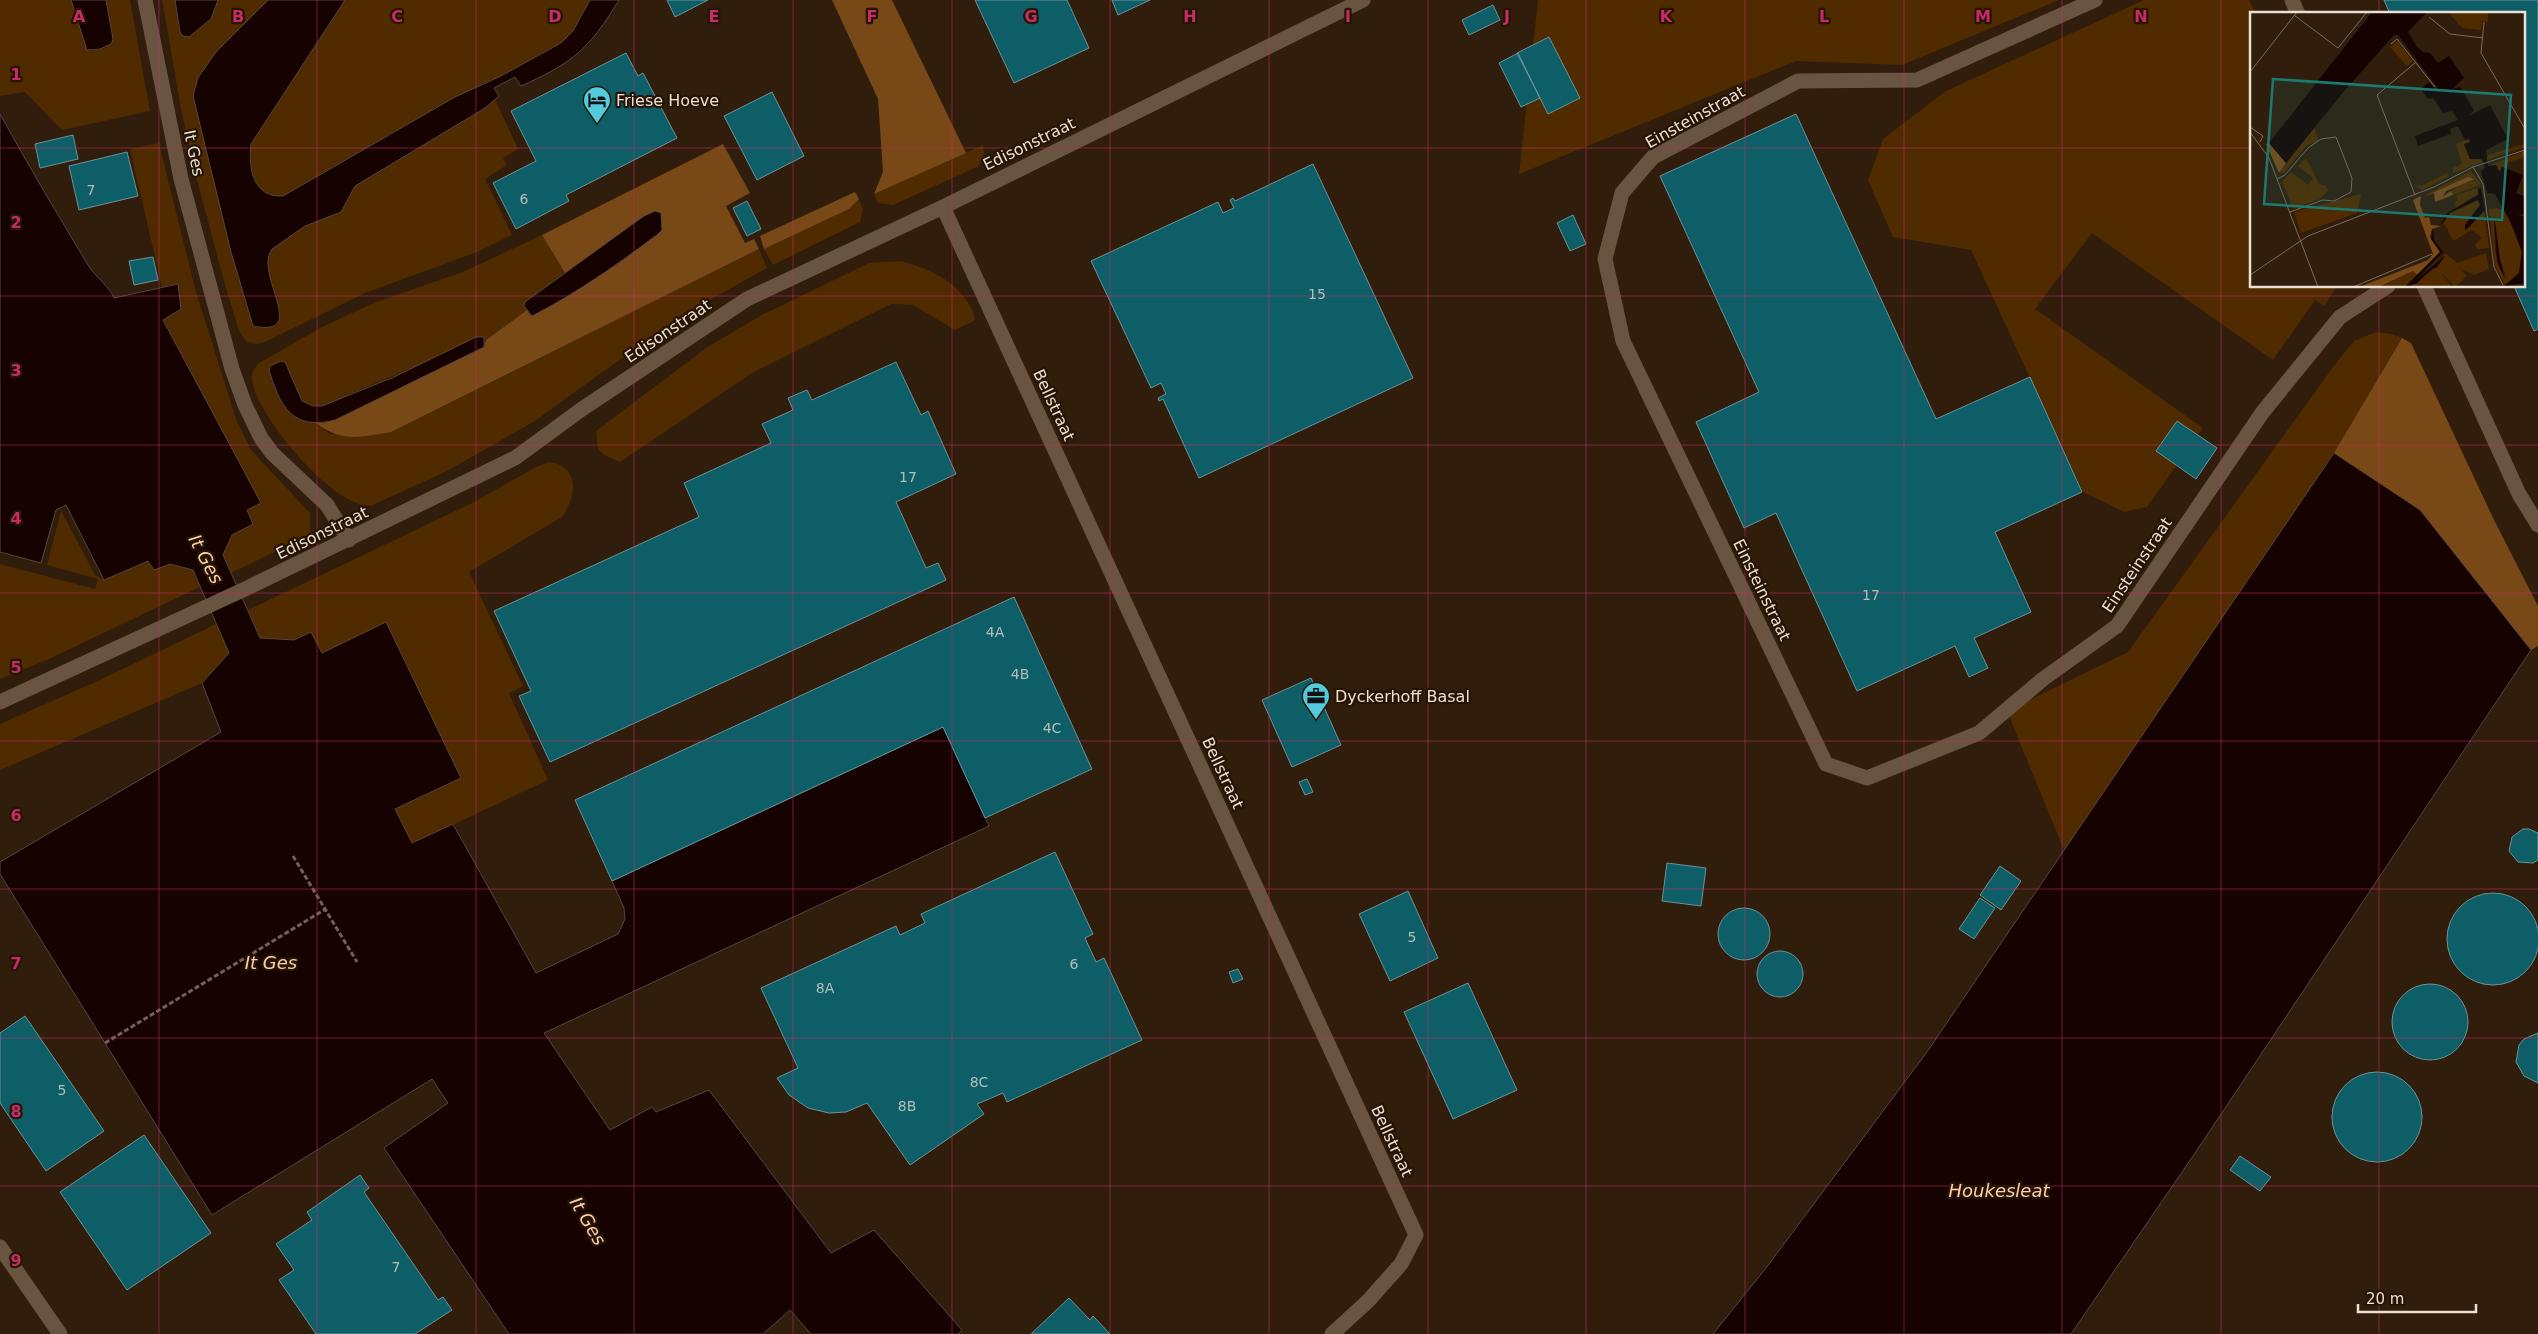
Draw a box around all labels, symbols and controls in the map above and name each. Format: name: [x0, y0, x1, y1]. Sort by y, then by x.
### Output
text: A: [73, 7, 86, 26]
text: B: [232, 7, 244, 26]
text: C: [391, 7, 403, 26]
text: D: [548, 7, 562, 26]
text: E: [709, 7, 719, 26]
text: F: [867, 7, 877, 26]
text: G: [1024, 7, 1038, 26]
text: H: [1183, 7, 1197, 26]
text: I: [1345, 7, 1351, 26]
text: J: [1503, 7, 1510, 26]
text: K: [1660, 7, 1673, 26]
text: L: [1819, 7, 1829, 26]
text: M: [1975, 7, 1991, 26]
text: N: [2134, 7, 2148, 26]
inset map: [2250, 12, 2526, 288]
text: 1: [10, 65, 22, 84]
street label: Einsteinstraat: [1642, 82, 1748, 152]
hotel icon: Friese Hoeve: [582, 85, 612, 124]
place label: Friese Hoeve: [616, 91, 719, 110]
street label: Edisonstraat: [980, 114, 1078, 174]
street label: It Ges: [180, 128, 208, 178]
house number: 7: [87, 182, 95, 198]
house number: 6: [520, 191, 529, 207]
text: 2: [10, 213, 22, 232]
house number: 15: [1308, 286, 1326, 302]
street label: Edisonstraat: [621, 295, 715, 367]
text: 3: [10, 361, 22, 380]
street label: Bellstraat: [1029, 366, 1079, 444]
house number: 17: [899, 469, 917, 485]
street label: Edisonstraat: [273, 503, 371, 563]
text: 4: [10, 509, 22, 528]
street label: Einsteinstraat: [2098, 514, 2176, 616]
water label: It Ges: [184, 531, 228, 587]
street label: Einsteinstraat: [1729, 536, 1795, 644]
house number: 17: [1862, 587, 1880, 603]
house number: 4A: [986, 624, 1005, 640]
text: 5: [10, 658, 22, 677]
house number: 4B: [1011, 666, 1029, 682]
office icon: Dyckerhoff Basal: [1301, 681, 1331, 720]
place label: Dyckerhoff Basal: [1335, 687, 1470, 706]
house number: 4C: [1043, 720, 1062, 736]
street label: Bellstraat: [1198, 734, 1248, 812]
text: 6: [10, 806, 22, 825]
house number: 5: [1408, 929, 1416, 945]
water label: It Ges: [245, 952, 297, 973]
text: 7: [10, 954, 22, 973]
house number: 6: [1070, 956, 1079, 972]
house number: 8A: [816, 980, 835, 996]
house number: 8C: [970, 1074, 989, 1090]
house number: 5: [58, 1082, 66, 1098]
house number: 8B: [898, 1098, 916, 1114]
text: 8: [10, 1102, 22, 1121]
street label: Bellstraat: [1367, 1102, 1417, 1180]
water label: Houkesleat: [1949, 1180, 2050, 1201]
water label: It Ges: [565, 1193, 611, 1249]
text: 9: [10, 1251, 22, 1270]
house number: 7: [392, 1259, 400, 1275]
scale bar: [2358, 1282, 2476, 1314]
text: 20 m: [2366, 1290, 2404, 1308]

